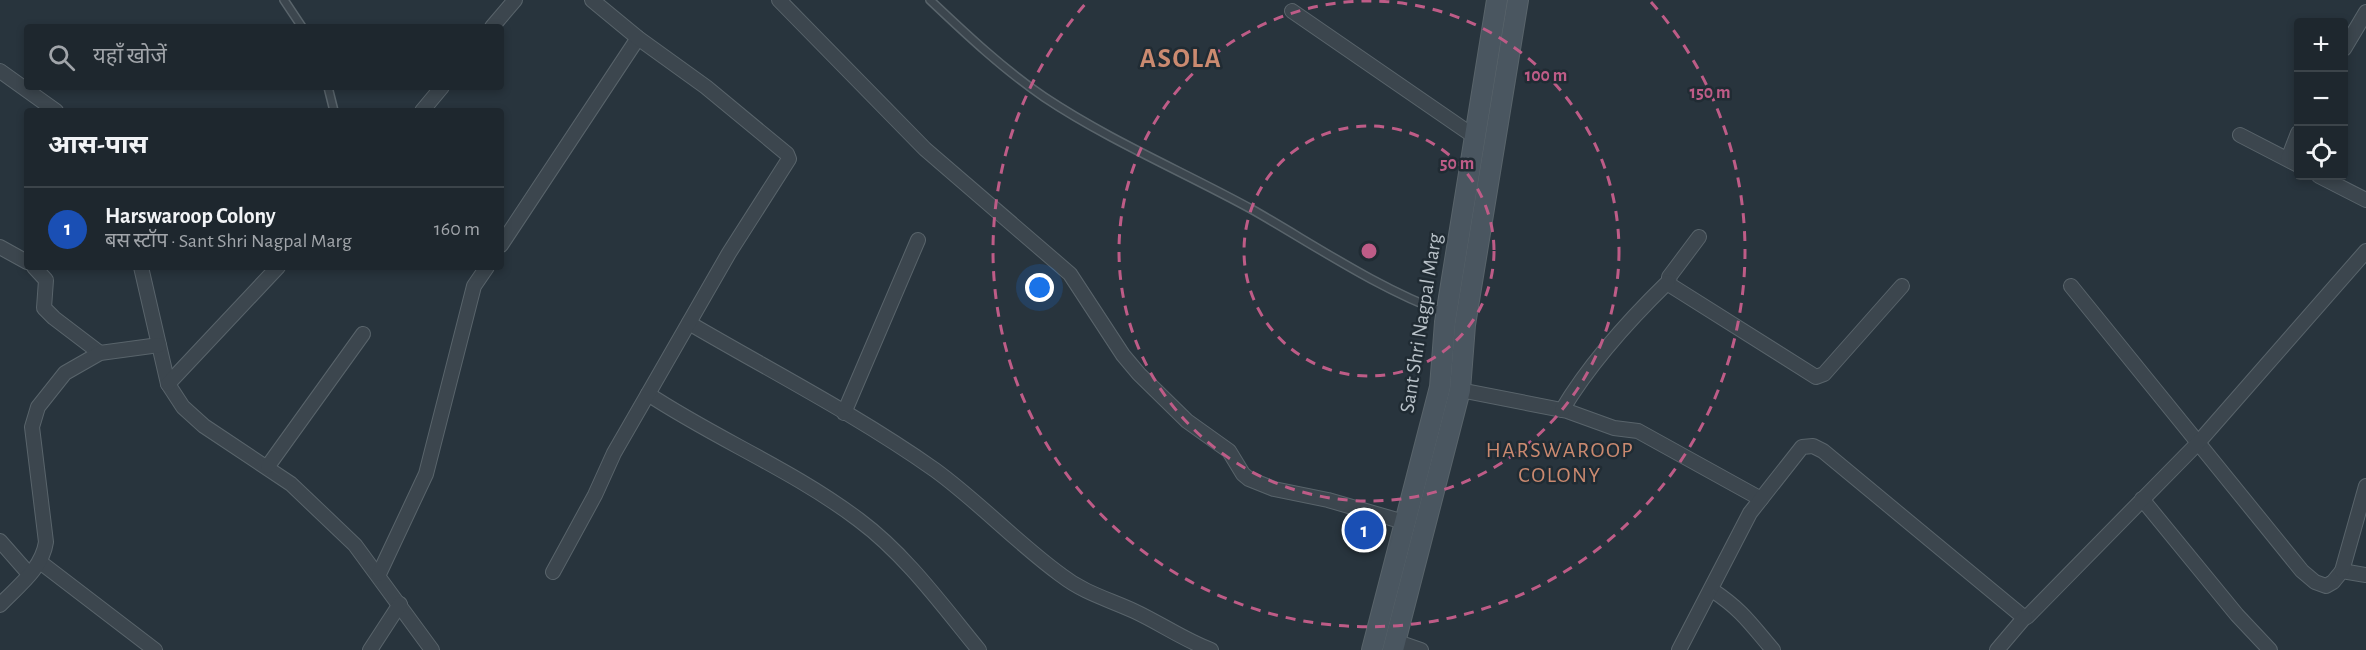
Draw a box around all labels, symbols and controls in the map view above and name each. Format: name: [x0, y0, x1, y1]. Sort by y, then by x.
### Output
map controls: [2294, 18, 2348, 180]
button: +: [2294, 18, 2348, 72]
search box: [24, 24, 504, 90]
icon: search: [45, 41, 78, 74]
text: यहाँ खोजें: [93, 45, 167, 67]
district label: ASOLA: [1140, 45, 1222, 72]
text: 100 m: [1525, 67, 1567, 85]
button: −: [2294, 72, 2348, 126]
text: 150 m: [1690, 84, 1730, 102]
button: locate: [2294, 126, 2348, 180]
text: आस-पास: [48, 132, 148, 158]
text: 50 m: [1440, 155, 1474, 173]
text: Harswaroop Colony: [105, 205, 276, 227]
text: 1: [64, 219, 71, 239]
text: 160 m: [434, 219, 480, 239]
text: बस स्टॉप · Sant Shri Nagpal Marg: [105, 231, 352, 251]
street label: Sant Shri Nagpal Marg: [1396, 231, 1446, 414]
centre of rings: [1359, 241, 1379, 261]
your location: [1025, 273, 1054, 302]
district label: HARSWAROOP COLONY: [1486, 439, 1634, 486]
pin: 1: [1344, 508, 1384, 552]

